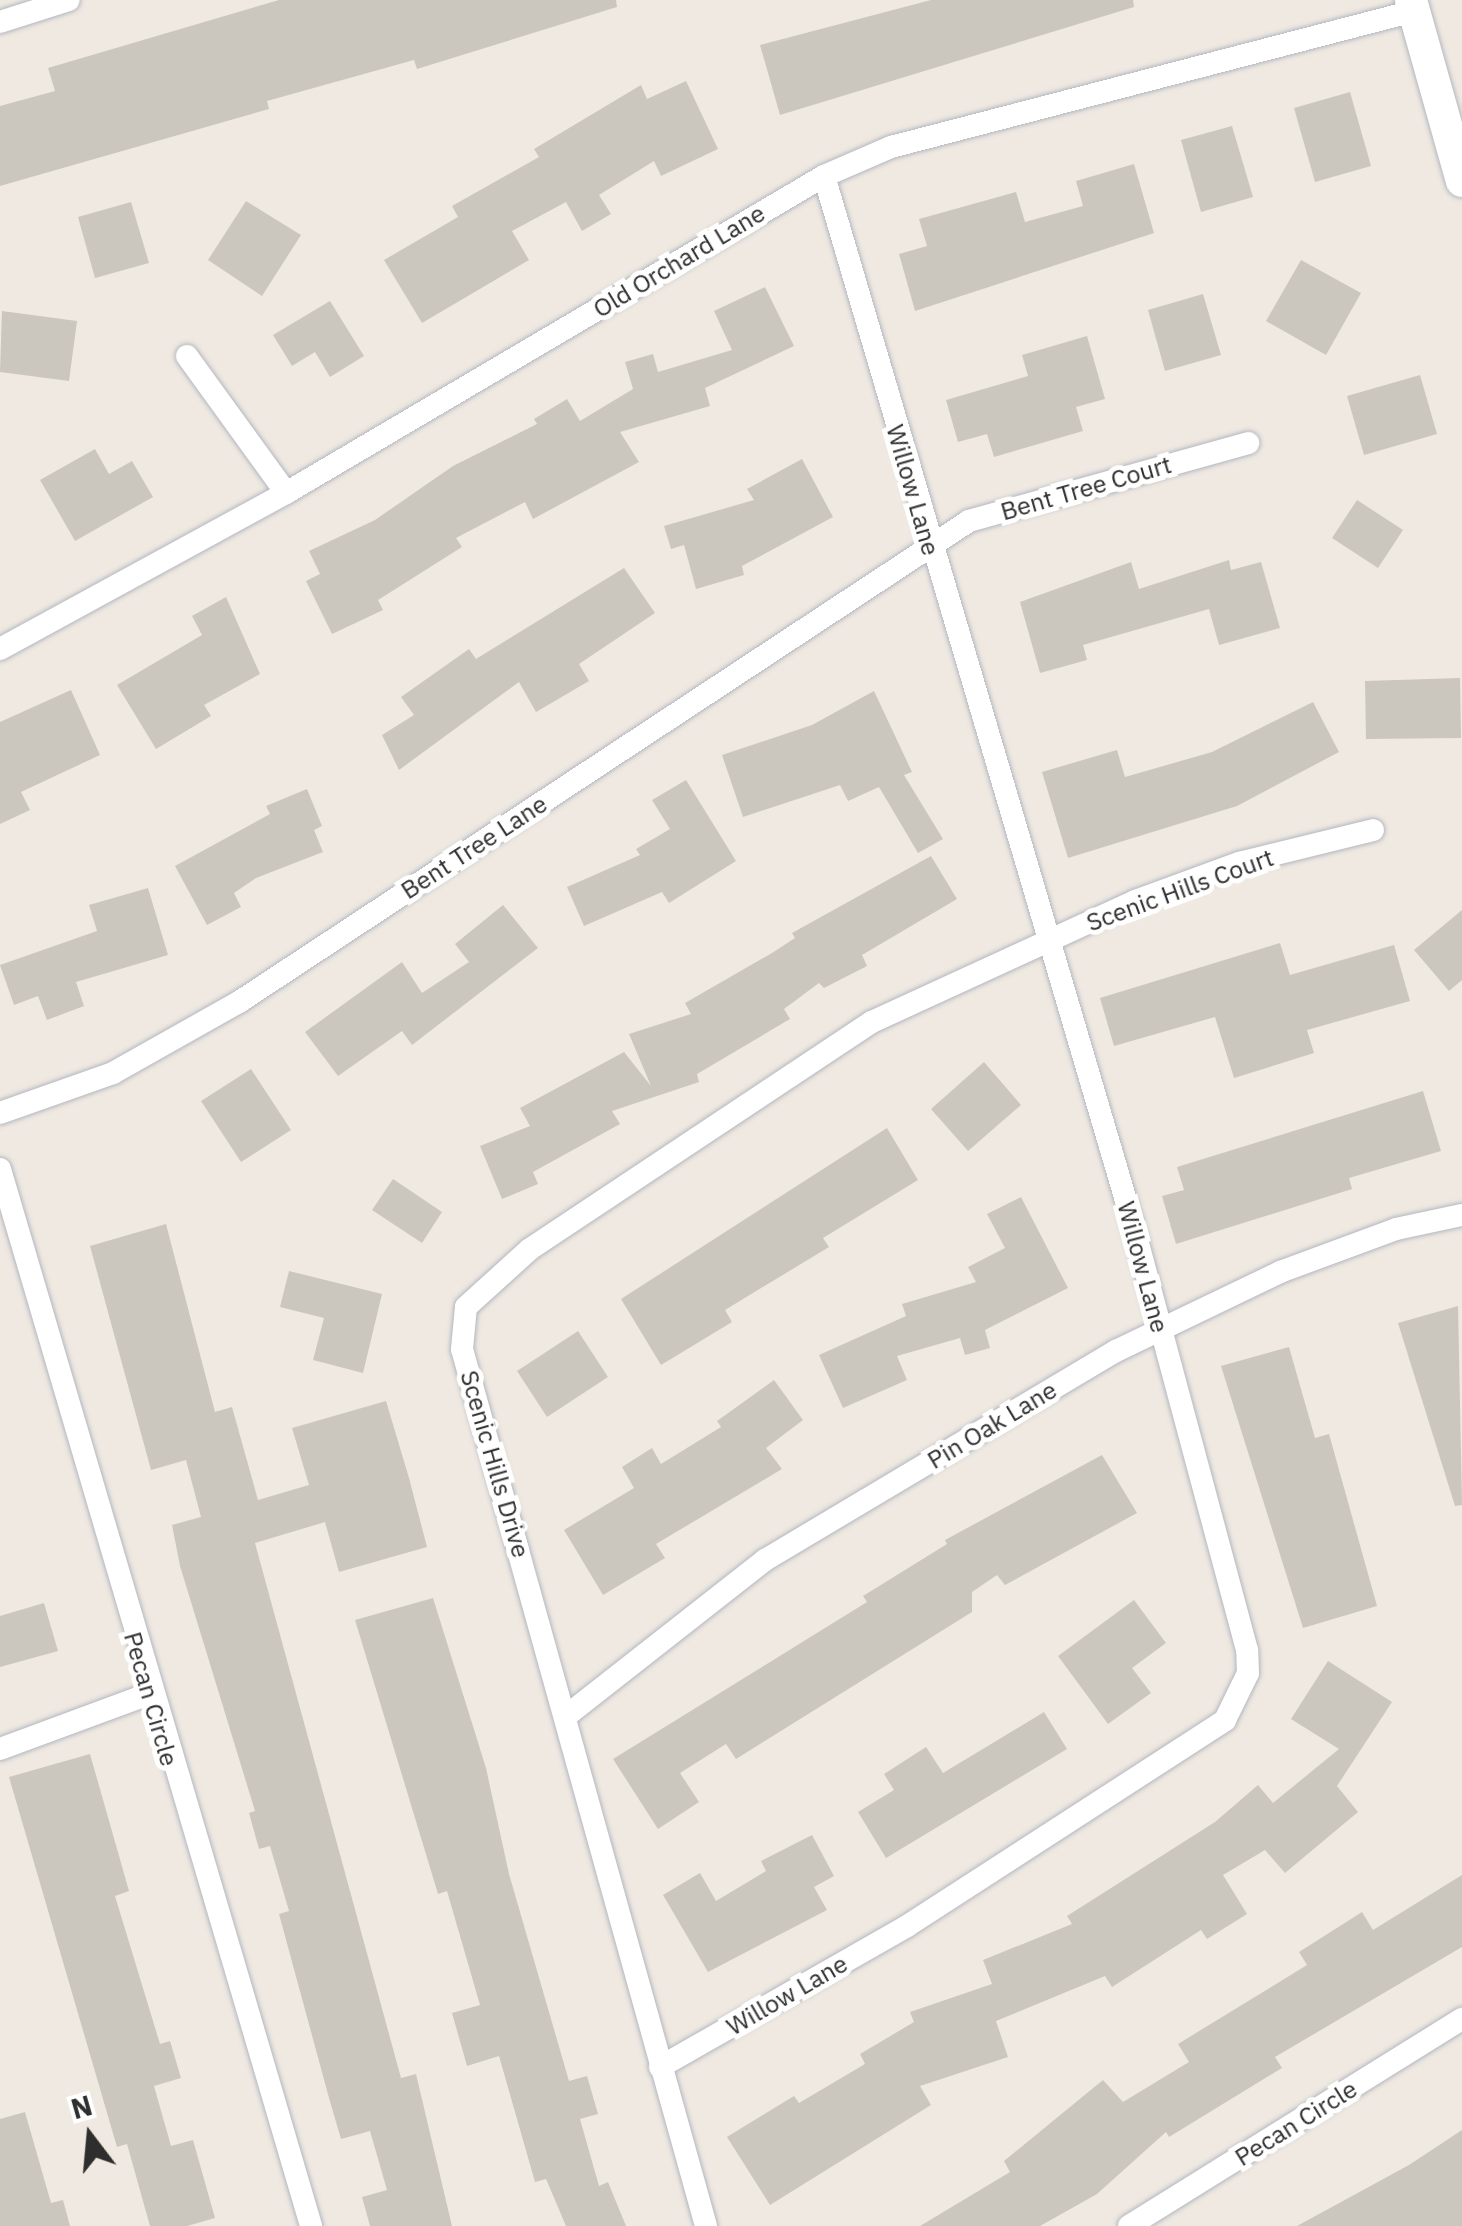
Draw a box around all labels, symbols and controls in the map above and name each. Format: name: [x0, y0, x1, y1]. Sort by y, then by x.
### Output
street label: Old Orchard Lane: [588, 198, 770, 324]
street label: Willow Lane: [880, 421, 946, 559]
street label: Bent Tree Court: [997, 449, 1175, 527]
street label: Bent Tree Lane: [395, 789, 553, 905]
street label: Scenic Hills Court: [1082, 842, 1278, 938]
street label: Willow Lane: [1111, 1198, 1175, 1336]
street label: Scenic Hills Drive: [454, 1367, 536, 1561]
street label: Pin Oak Lane: [922, 1375, 1062, 1475]
street label: Pecan Circle: [118, 1628, 184, 1770]
street label: Willow Lane: [721, 1948, 853, 2042]
street label: Pecan Circle: [1229, 2074, 1363, 2172]
north arrow: [40, 2086, 140, 2186]
text: N: [67, 2086, 96, 2127]

